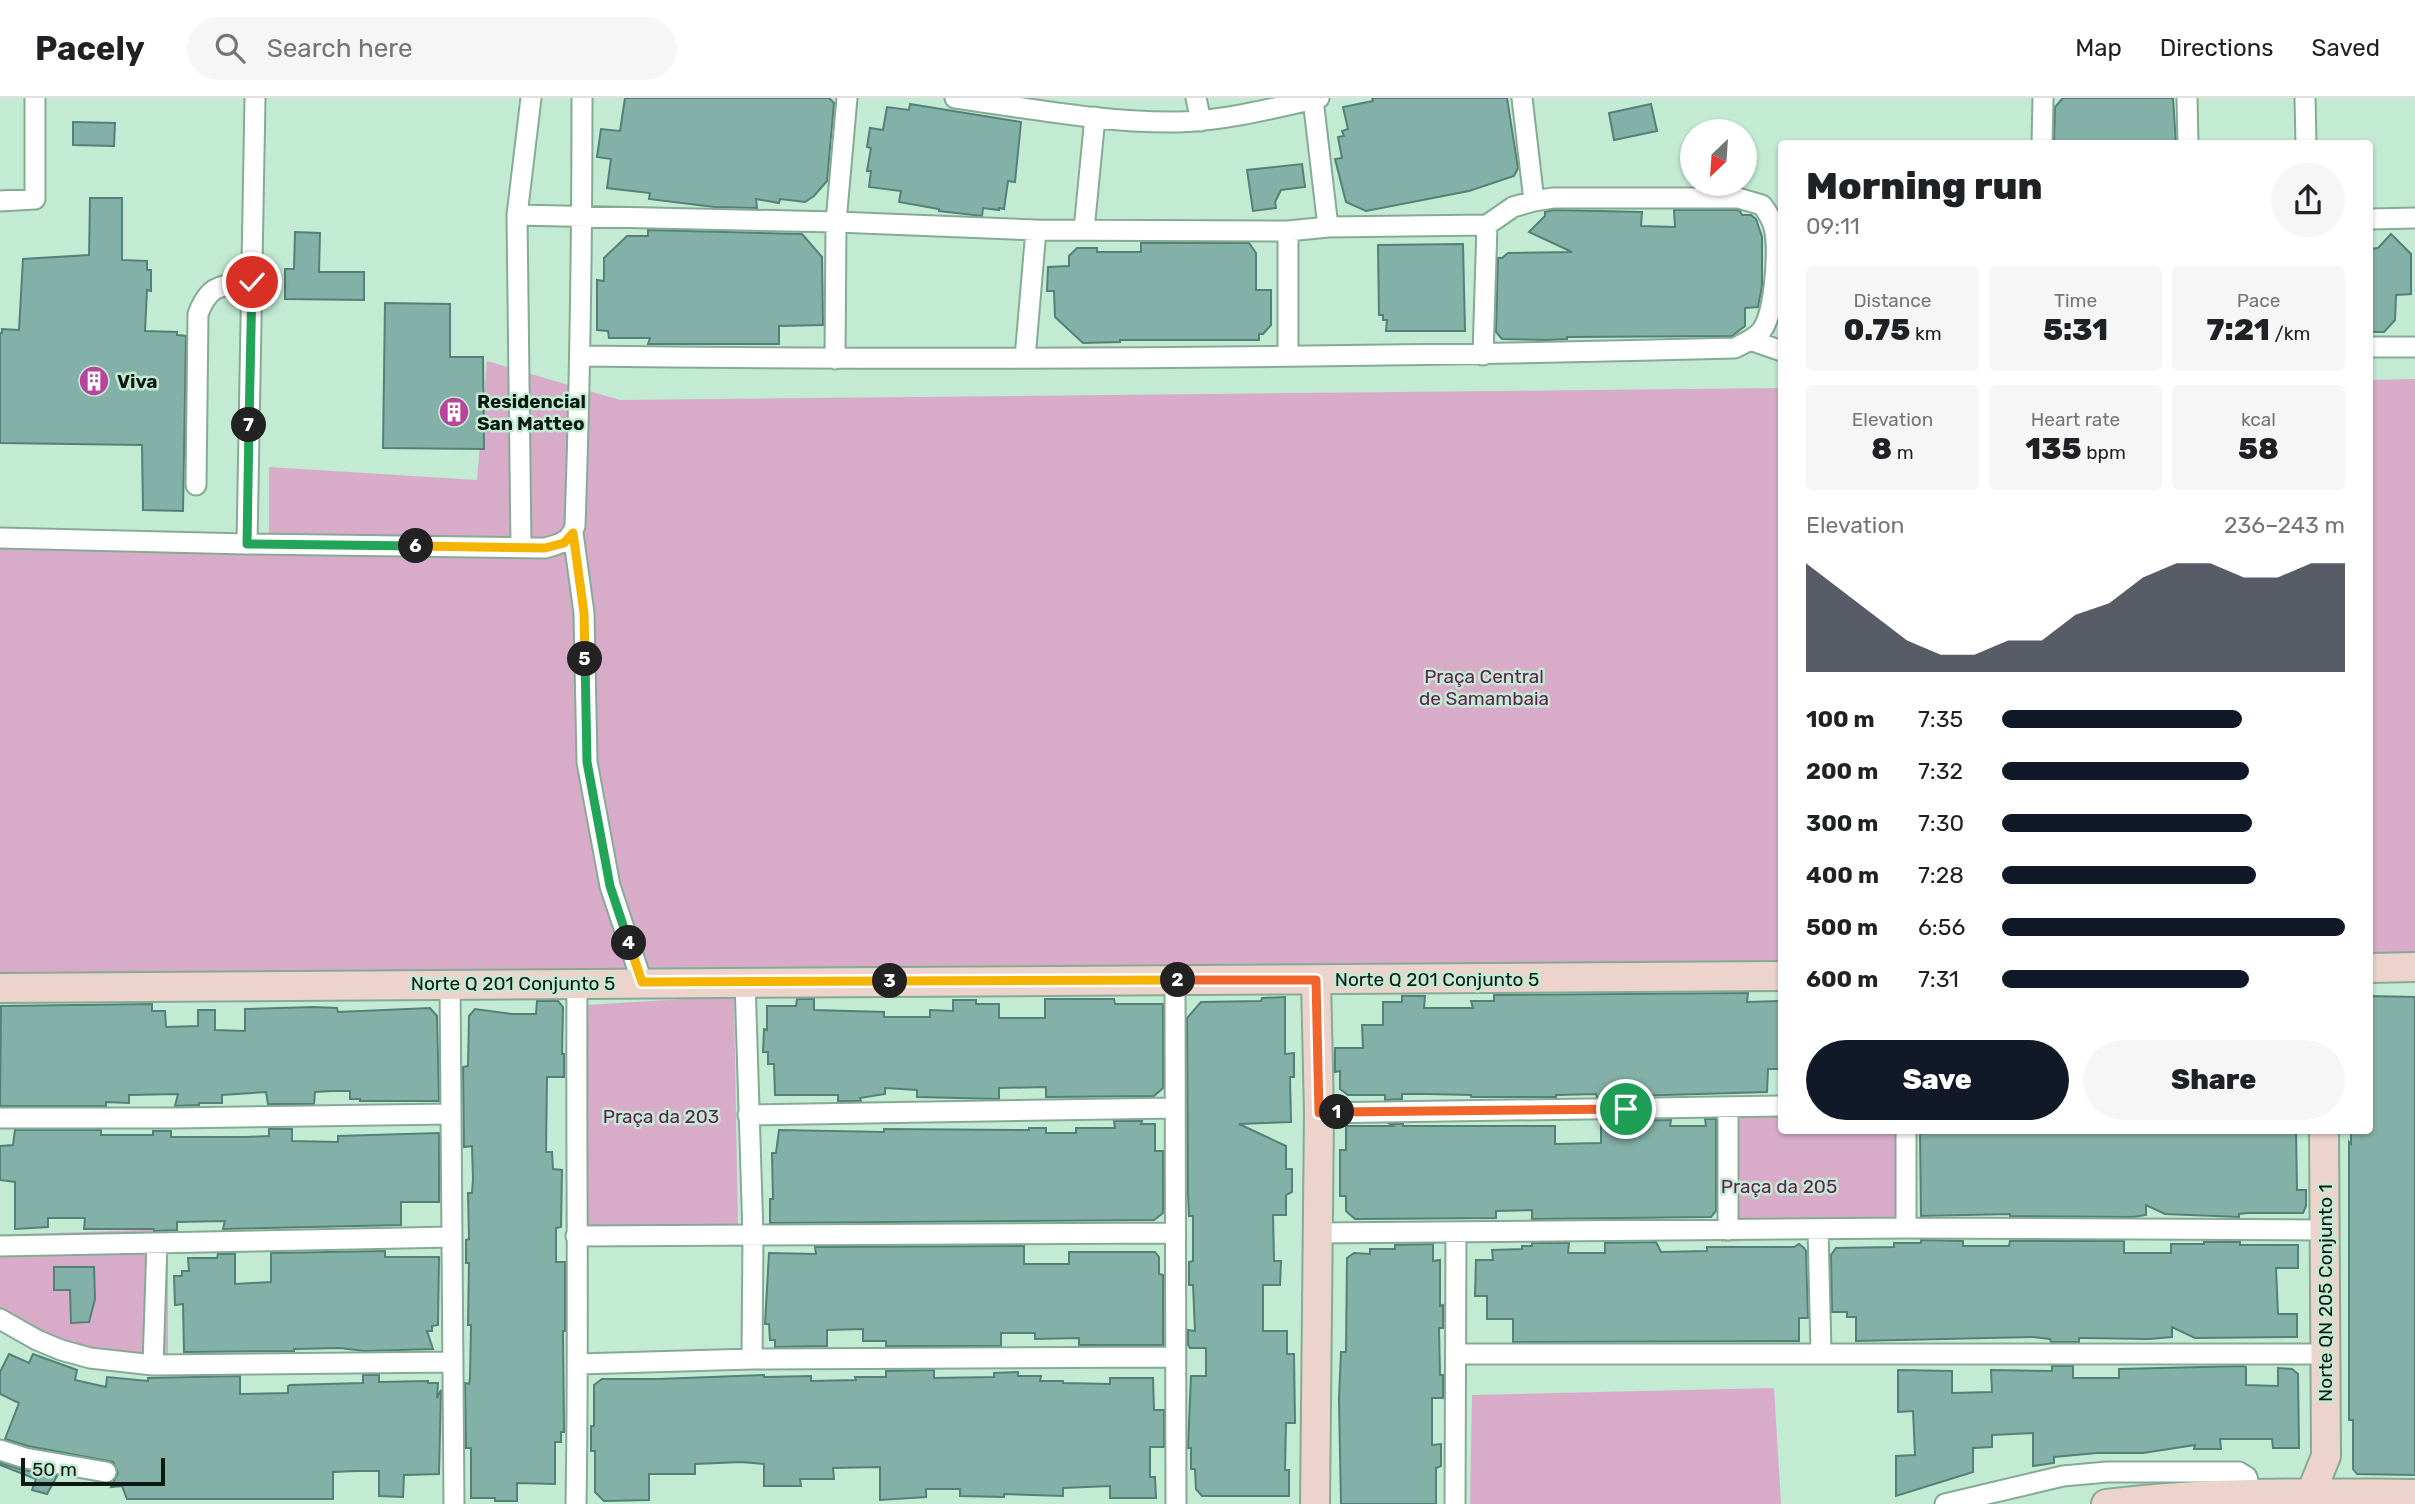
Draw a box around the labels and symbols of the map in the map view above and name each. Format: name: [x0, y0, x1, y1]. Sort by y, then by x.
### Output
north arrow: [1680, 119, 1757, 196]
pin: [222, 252, 282, 312]
building icon: Viva: [77, 364, 111, 398]
place label: Viva: [117, 370, 157, 393]
place label: Residencial San Matteo: [477, 390, 586, 435]
building icon: Residencial San Matteo: [437, 395, 471, 429]
pin: 7: [232, 408, 266, 442]
pin: 6: [398, 528, 434, 564]
pin: 5: [568, 642, 602, 676]
park label: Praça Central de Samambaia: [1419, 665, 1549, 710]
pin: 4: [612, 926, 646, 960]
pin: 2: [1160, 962, 1196, 998]
pin: 3: [872, 964, 908, 998]
street label: Norte Q 201 Conjunto 5: [1335, 968, 1539, 991]
street label: Norte Q 201 Conjunto 5: [411, 972, 615, 995]
pin: [1596, 1079, 1656, 1139]
pin: 1: [1320, 1094, 1354, 1130]
park label: Praça da 203: [603, 1105, 719, 1128]
park label: Praça da 205: [1721, 1175, 1837, 1198]
street label: Norte QN 205 Conjunto 1: [2314, 1184, 2337, 1402]
scale bar: [21, 1455, 164, 1487]

